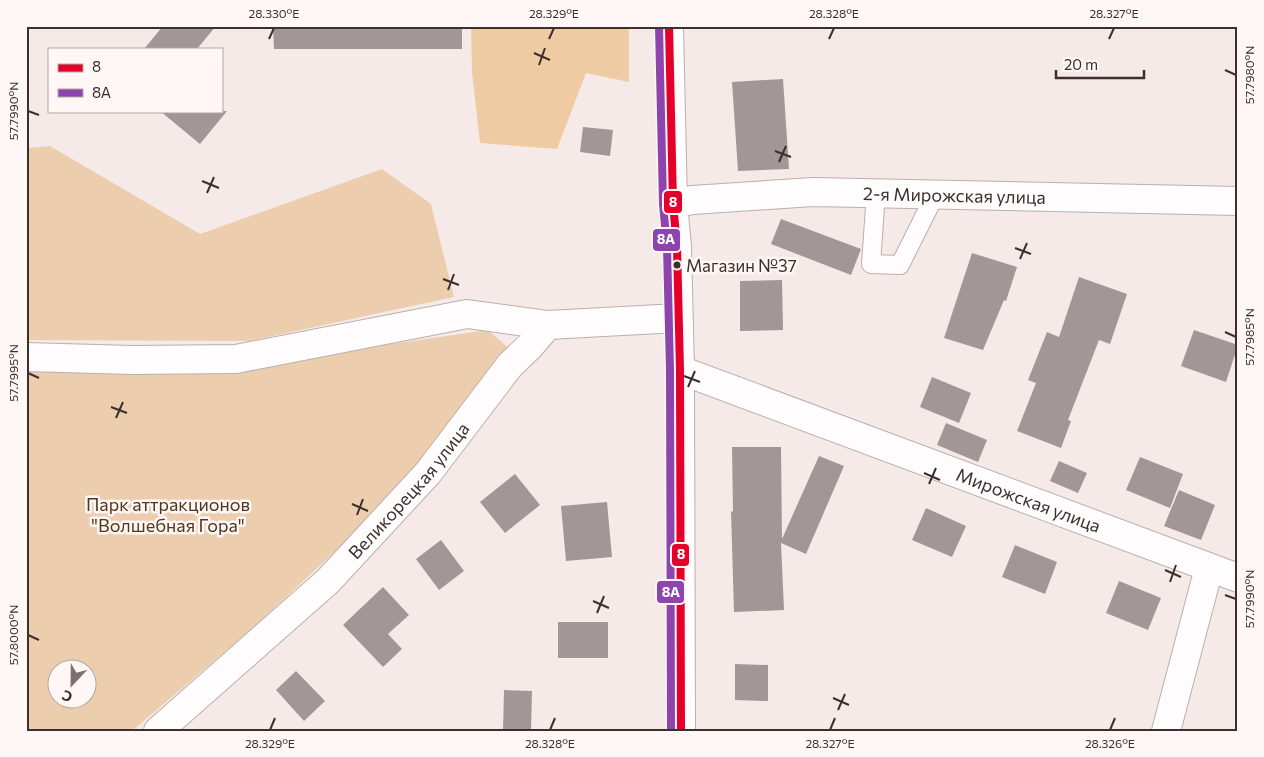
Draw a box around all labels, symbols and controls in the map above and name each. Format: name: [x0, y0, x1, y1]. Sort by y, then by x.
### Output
text: 28.330°E: [249, 6, 299, 20]
text: 28.329°E: [529, 6, 579, 20]
text: 28.328°E: [809, 6, 859, 20]
text: 28.327°E: [1089, 6, 1139, 20]
text: 57.7980°N: [1242, 46, 1256, 104]
legend: [48, 48, 222, 112]
scale bar: [1056, 48, 1144, 80]
text: 20 m: [1064, 55, 1098, 73]
text: 8: [92, 57, 101, 75]
text: 57.7990°N: [6, 82, 20, 140]
text: 8А: [92, 83, 111, 101]
street label: 2-я Мирожская улица: [863, 182, 1046, 208]
line badge: 8: [663, 190, 683, 214]
text: 8: [669, 193, 678, 210]
line badge: 8А: [652, 228, 681, 252]
text: 8А: [657, 230, 675, 247]
place label: Магазин №37: [686, 255, 797, 276]
marker: Магазин №37: [672, 260, 682, 270]
text: 57.7985°N: [1242, 308, 1256, 366]
text: 57.7995°N: [6, 344, 20, 402]
street label: Великорецкая улица: [343, 418, 474, 563]
street label: Мирожская улица: [953, 463, 1104, 537]
park label: Парк аттракционов "Волшебная Гора": [86, 493, 250, 536]
line badge: 8: [671, 543, 690, 567]
text: 8: [677, 545, 686, 562]
text: 57.7990°N: [1242, 570, 1256, 628]
line badge: 8А: [656, 580, 685, 604]
text: 8А: [662, 583, 680, 600]
text: 57.8000°N: [6, 605, 20, 665]
north arrow: [48, 660, 98, 710]
text: С: [59, 687, 75, 706]
text: 28.329°E: [245, 736, 295, 750]
text: 28.328°E: [525, 736, 575, 750]
text: 28.327°E: [805, 736, 855, 750]
text: 28.326°E: [1085, 736, 1135, 750]

